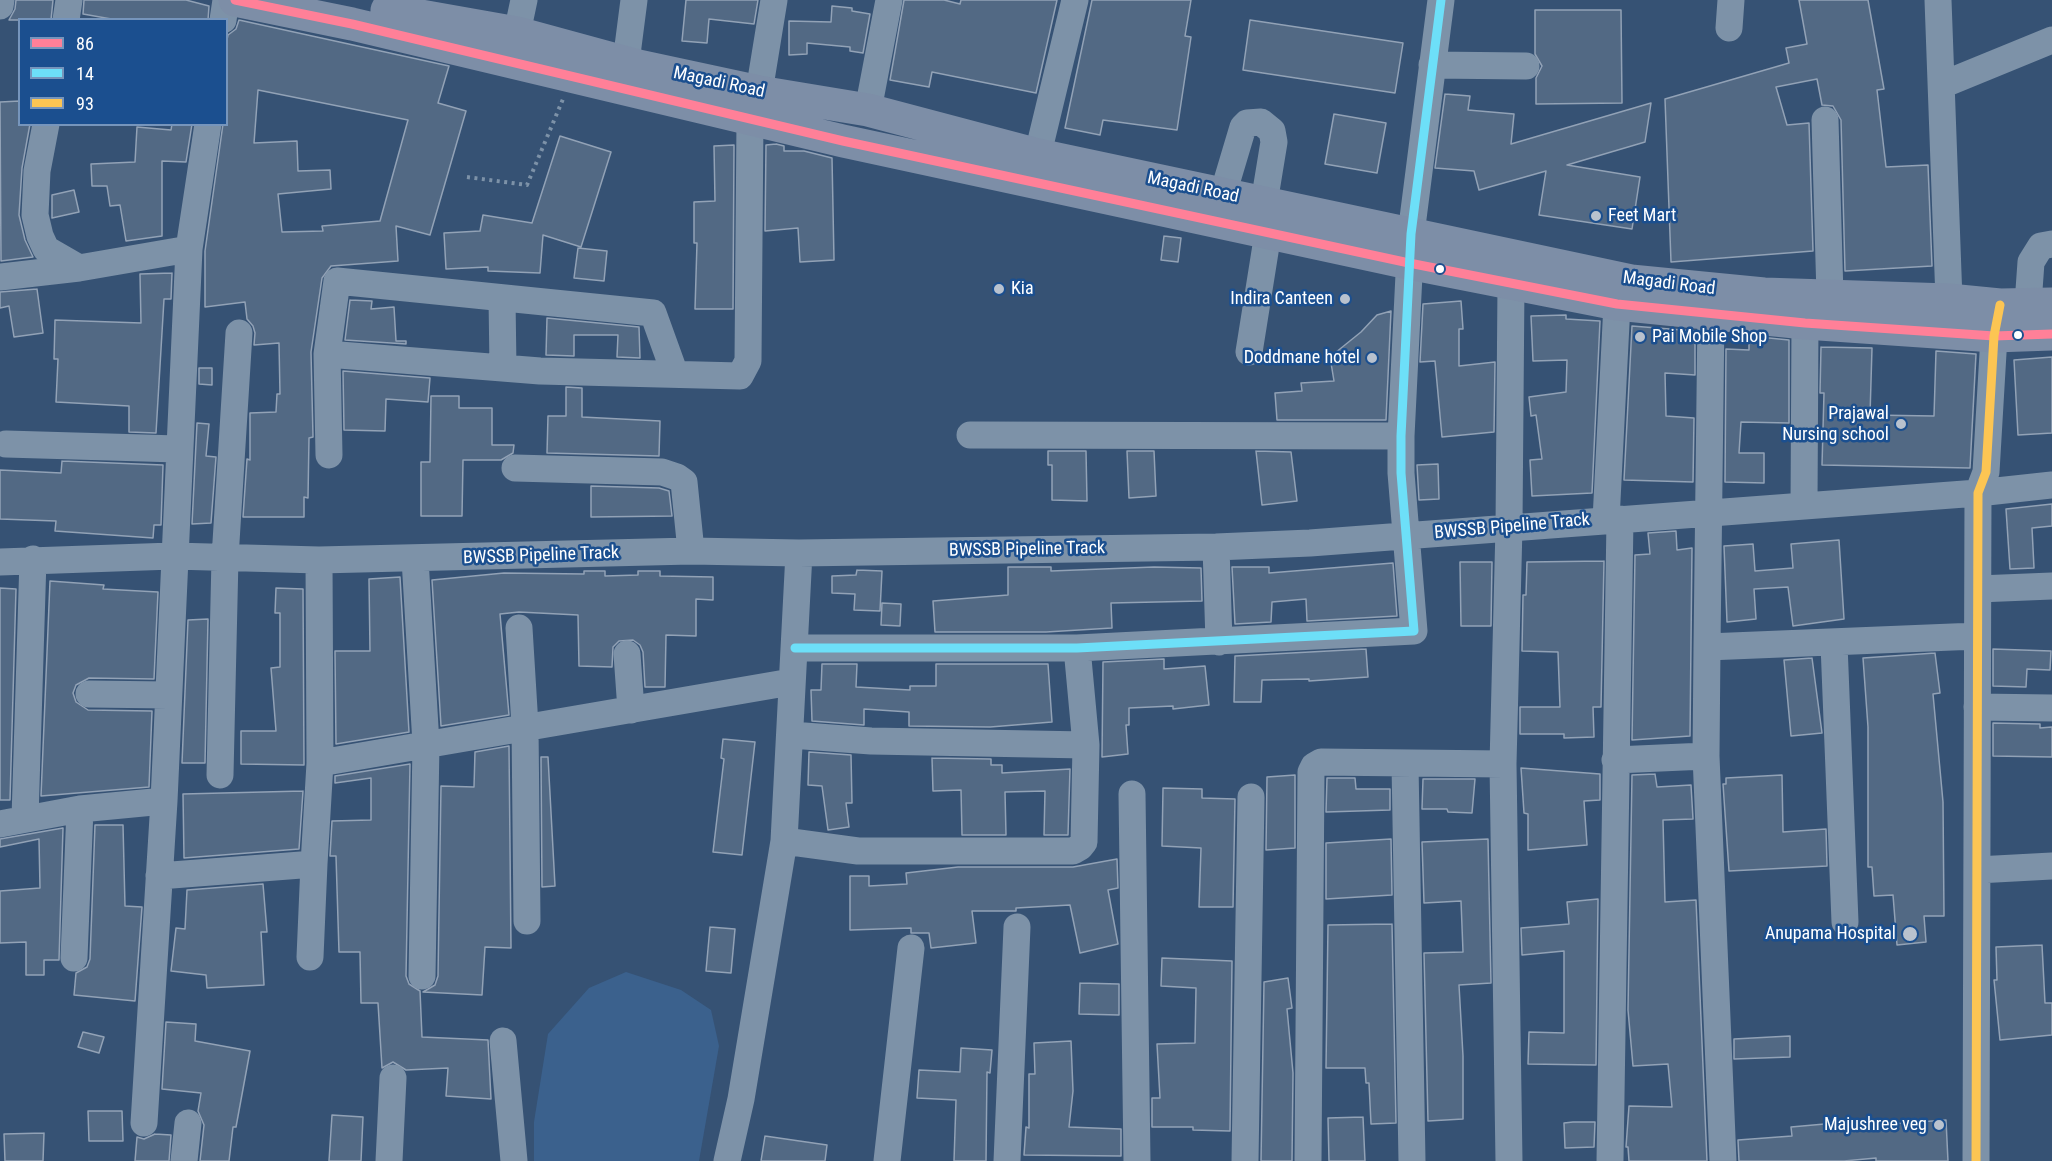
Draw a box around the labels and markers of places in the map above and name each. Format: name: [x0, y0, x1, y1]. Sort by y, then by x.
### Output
place label: Feet Mart: [1608, 205, 1676, 227]
marker: Feet Mart: [1589, 209, 1603, 223]
unlabelled marker: [1434, 263, 1446, 275]
place label: Kia: [1011, 278, 1034, 300]
marker: Kia: [992, 282, 1006, 296]
place label: Indira Canteen: [1230, 288, 1333, 310]
marker: Indira Canteen: [1338, 292, 1352, 306]
place label: Pai Mobile Shop: [1652, 326, 1767, 348]
unlabelled marker: [2012, 329, 2024, 341]
marker: Pai Mobile Shop: [1633, 330, 1647, 344]
place label: Doddmane hotel: [1244, 347, 1360, 369]
marker: Doddmane hotel: [1365, 351, 1379, 365]
place label: Prajawal Nursing school: [1782, 403, 1889, 446]
marker: Prajawal Nursing school: [1894, 417, 1908, 431]
place label: Anupama Hospital: [1765, 923, 1896, 945]
marker: Anupama Hospital: [1901, 925, 1919, 943]
place label: Majushree veg: [1824, 1114, 1927, 1136]
marker: Majushree veg: [1932, 1118, 1946, 1132]

